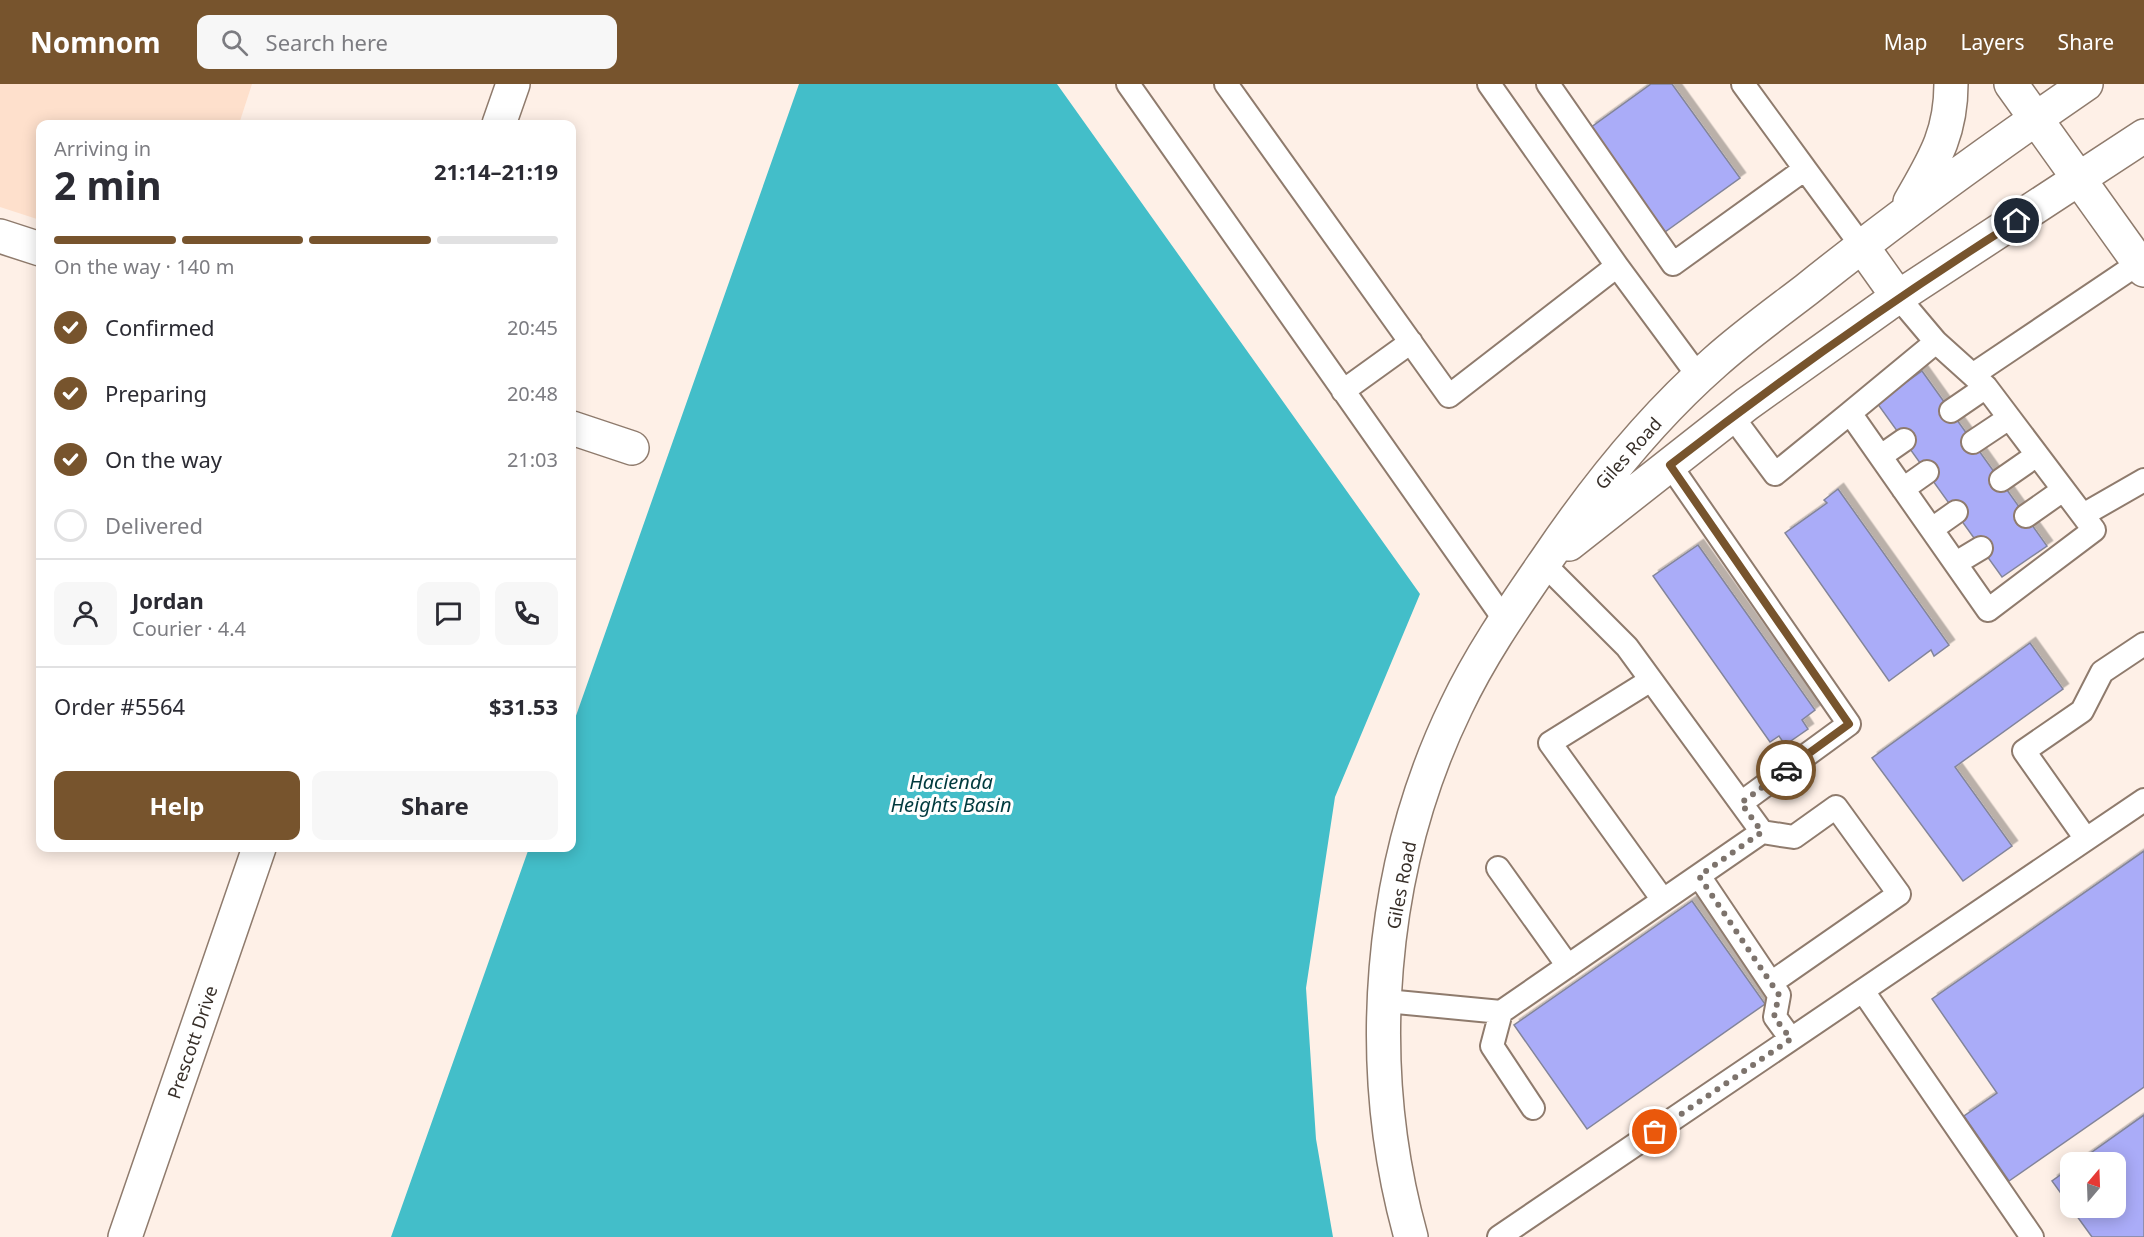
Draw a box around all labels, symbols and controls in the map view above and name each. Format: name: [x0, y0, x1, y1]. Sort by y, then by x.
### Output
search box: [197, 15, 617, 69]
text: Nomnom: [30, 23, 161, 61]
icon: search: [218, 26, 251, 59]
text: Search here: [266, 27, 388, 57]
text: Map: [1884, 28, 1928, 56]
text: Layers: [1961, 28, 2025, 56]
text: Share: [2058, 28, 2114, 56]
text: Arriving in: [54, 135, 151, 162]
text: 21:14–21:19: [434, 156, 558, 186]
text: 2 min: [54, 158, 161, 211]
pin: [1991, 195, 2042, 246]
icon: home: [2000, 204, 2033, 237]
text: On the way · 140 m: [54, 253, 234, 280]
icon: check: [54, 311, 87, 344]
text: Confirmed: [105, 312, 215, 342]
text: 20:45: [507, 314, 558, 341]
icon: check: [54, 377, 87, 410]
text: Preparing: [105, 378, 207, 408]
text: 20:48: [507, 380, 558, 407]
street label: Giles Road: [1589, 412, 1667, 494]
icon: check: [54, 443, 87, 476]
text: On the way: [105, 444, 222, 474]
text: 21:03: [507, 446, 558, 473]
text: Delivered: [105, 510, 203, 540]
button: person: [54, 582, 117, 645]
button: chat: [417, 582, 480, 645]
button: phone: [495, 582, 558, 645]
text: Jordan: [132, 585, 204, 615]
text: Courier · 4.4: [132, 615, 246, 642]
text: Order #5564: [54, 691, 185, 721]
text: $31.53: [489, 691, 558, 721]
courier: [1756, 740, 1816, 800]
icon: car: [1770, 754, 1803, 787]
water label: Hacienda Heights Basin: [890, 768, 1012, 818]
button: Help: [54, 771, 300, 840]
button: Share: [312, 771, 558, 840]
street label: Giles Road: [1381, 839, 1421, 931]
street label: Prescott Drive: [161, 982, 223, 1102]
pin: [1629, 1106, 1680, 1157]
icon: bag: [1638, 1115, 1671, 1148]
north arrow: [2060, 1152, 2126, 1218]
map controls: [2060, 1152, 2126, 1218]

